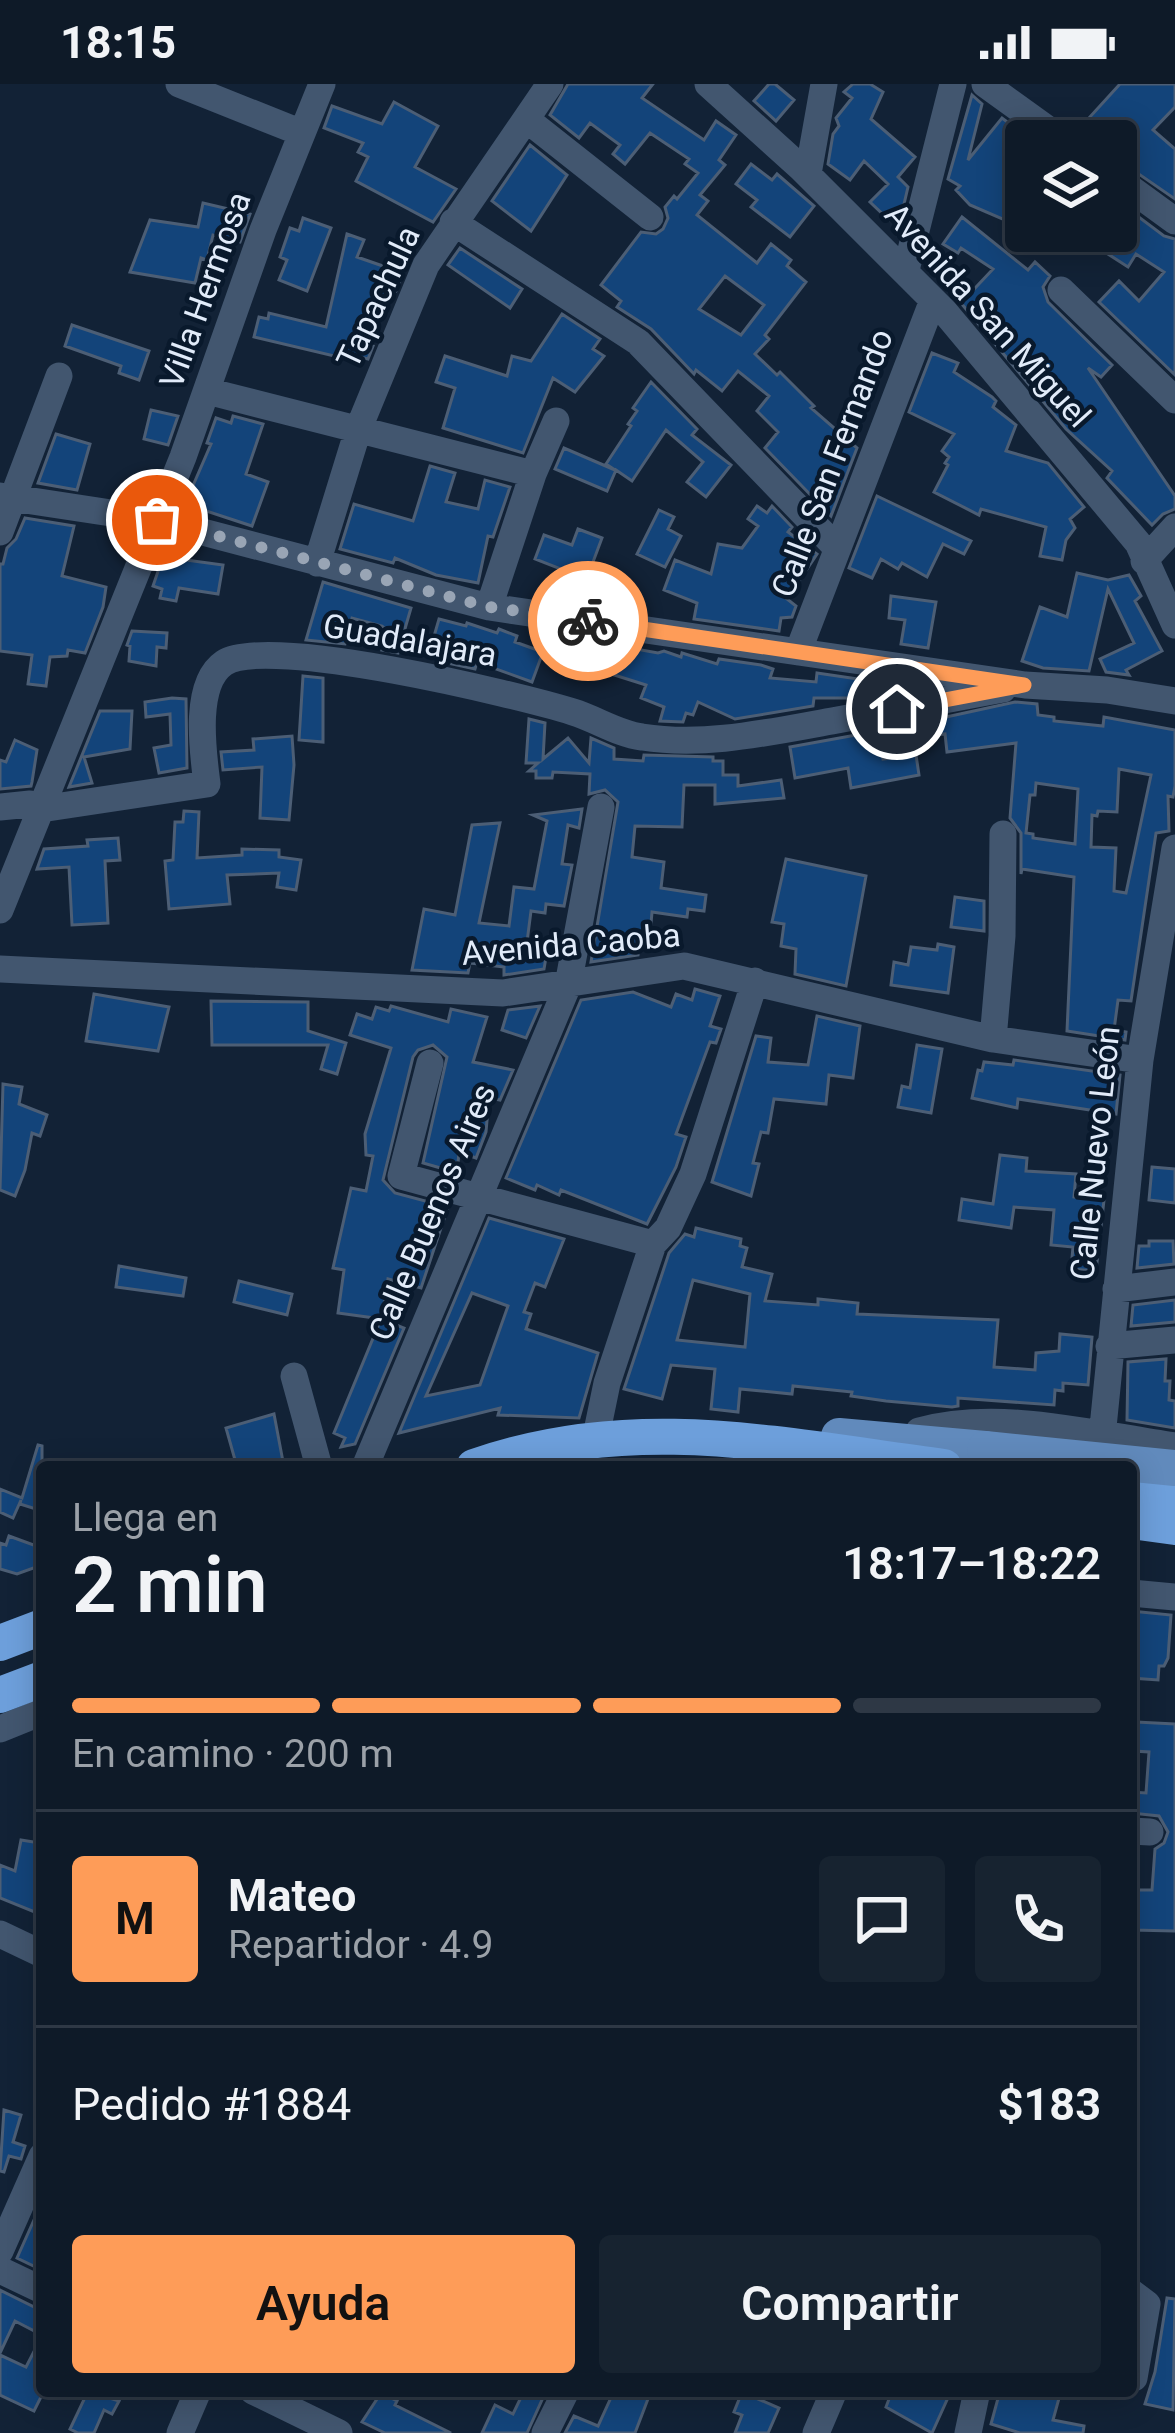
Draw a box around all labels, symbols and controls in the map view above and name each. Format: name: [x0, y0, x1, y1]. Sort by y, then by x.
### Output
text: 18:15: [60, 16, 176, 69]
map controls: [1005, 120, 1137, 252]
button: layers: [1005, 120, 1137, 252]
street label: Villa Hermosa: [151, 186, 259, 394]
street label: Avenida San Miguel: [877, 195, 1099, 435]
street label: Tapachula: [328, 220, 428, 374]
street label: Calle San Fernando: [763, 324, 901, 602]
pin: [106, 469, 208, 571]
icon: bag: [124, 487, 190, 553]
courier: [528, 561, 648, 681]
icon: bike: [555, 588, 621, 654]
street label: Guadalajara: [320, 606, 500, 674]
pin: [846, 658, 948, 760]
icon: home: [864, 676, 930, 742]
street label: Avenida Caoba: [460, 915, 682, 973]
street label: Calle Nuevo León: [1062, 1024, 1128, 1282]
street label: Calle Buenos Aires: [360, 1078, 504, 1346]
text: Llega en: [72, 1495, 218, 1541]
text: 18:17–18:22: [842, 1537, 1101, 1590]
text: 2 min: [72, 1540, 268, 1631]
text: En camino · 200 m: [72, 1731, 394, 1777]
button: chat: [819, 1856, 945, 1982]
button: phone: [975, 1856, 1101, 1982]
text: Mateo: [228, 1869, 356, 1922]
text: M: [115, 1892, 155, 1945]
text: Repartidor · 4.9: [228, 1922, 493, 1968]
text: Pedido #1884: [72, 2078, 351, 2131]
text: $183: [998, 2078, 1101, 2131]
button: Ayuda: [72, 2235, 575, 2373]
button: Compartir: [599, 2235, 1101, 2373]

